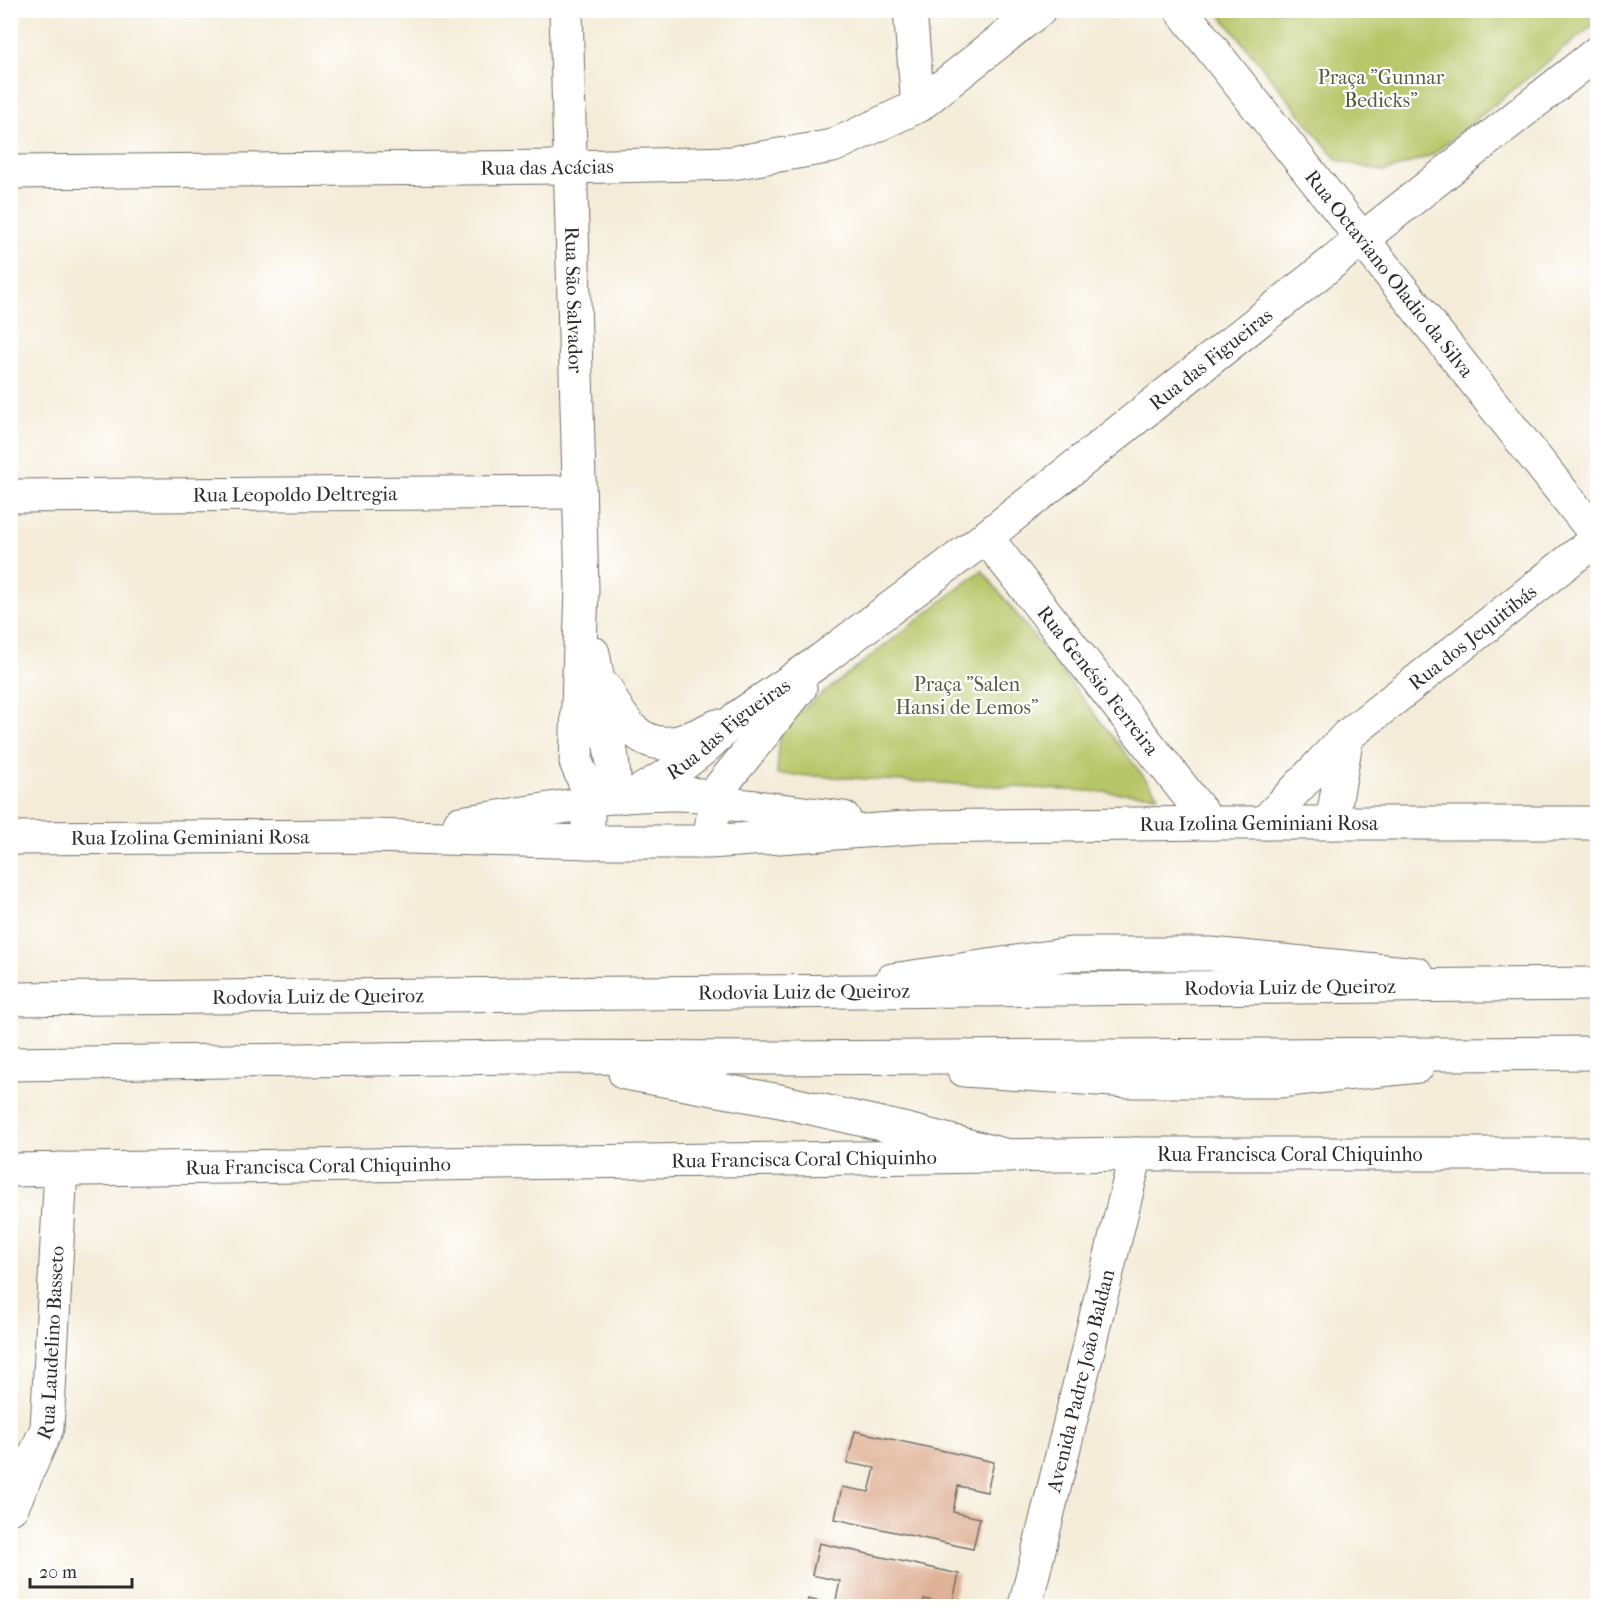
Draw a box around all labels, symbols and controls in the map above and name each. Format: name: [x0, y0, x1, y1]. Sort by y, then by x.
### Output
park label: Praça "Gunnar Bedicks": [1318, 66, 1445, 112]
street label: Rua das Acácias: [480, 155, 614, 180]
street label: Rua Octaviano Oladio da Silva: [1300, 166, 1479, 383]
street label: Rua São Salvador: [560, 226, 587, 374]
street label: Rua das Figueiras: [1145, 304, 1277, 415]
street label: Rua Leopoldo Deltregia: [193, 482, 398, 507]
street label: Rua dos Jequitibás: [1404, 580, 1541, 695]
street label: Rua Genésio Ferreira: [1032, 601, 1164, 760]
park label: Praça "Salen Hansi de Lemos": [895, 673, 1039, 719]
street label: Rua das Figueiras: [663, 674, 795, 785]
street label: Rua Izolina Geminiani Rosa: [1139, 812, 1379, 836]
street label: Rua Izolina Geminiani Rosa: [71, 825, 310, 850]
street label: Rodovia Luiz de Queiroz: [1184, 975, 1396, 1000]
street label: Rodovia Luiz de Queiroz: [698, 979, 910, 1005]
street label: Rodovia Luiz de Queiroz: [212, 984, 424, 1009]
street label: Rua Francisca Coral Chiquinho: [1157, 1143, 1423, 1166]
street label: Rua Francisca Coral Chiquinho: [671, 1146, 937, 1173]
street label: Rua Francisca Coral Chiquinho: [185, 1153, 451, 1180]
street label: Rua Laudelino Basseto: [32, 1245, 69, 1443]
street label: Avenida Padre João Baldan: [1042, 1267, 1119, 1496]
scale bar: [30, 1551, 132, 1589]
text: 20 m: [39, 1562, 77, 1583]

